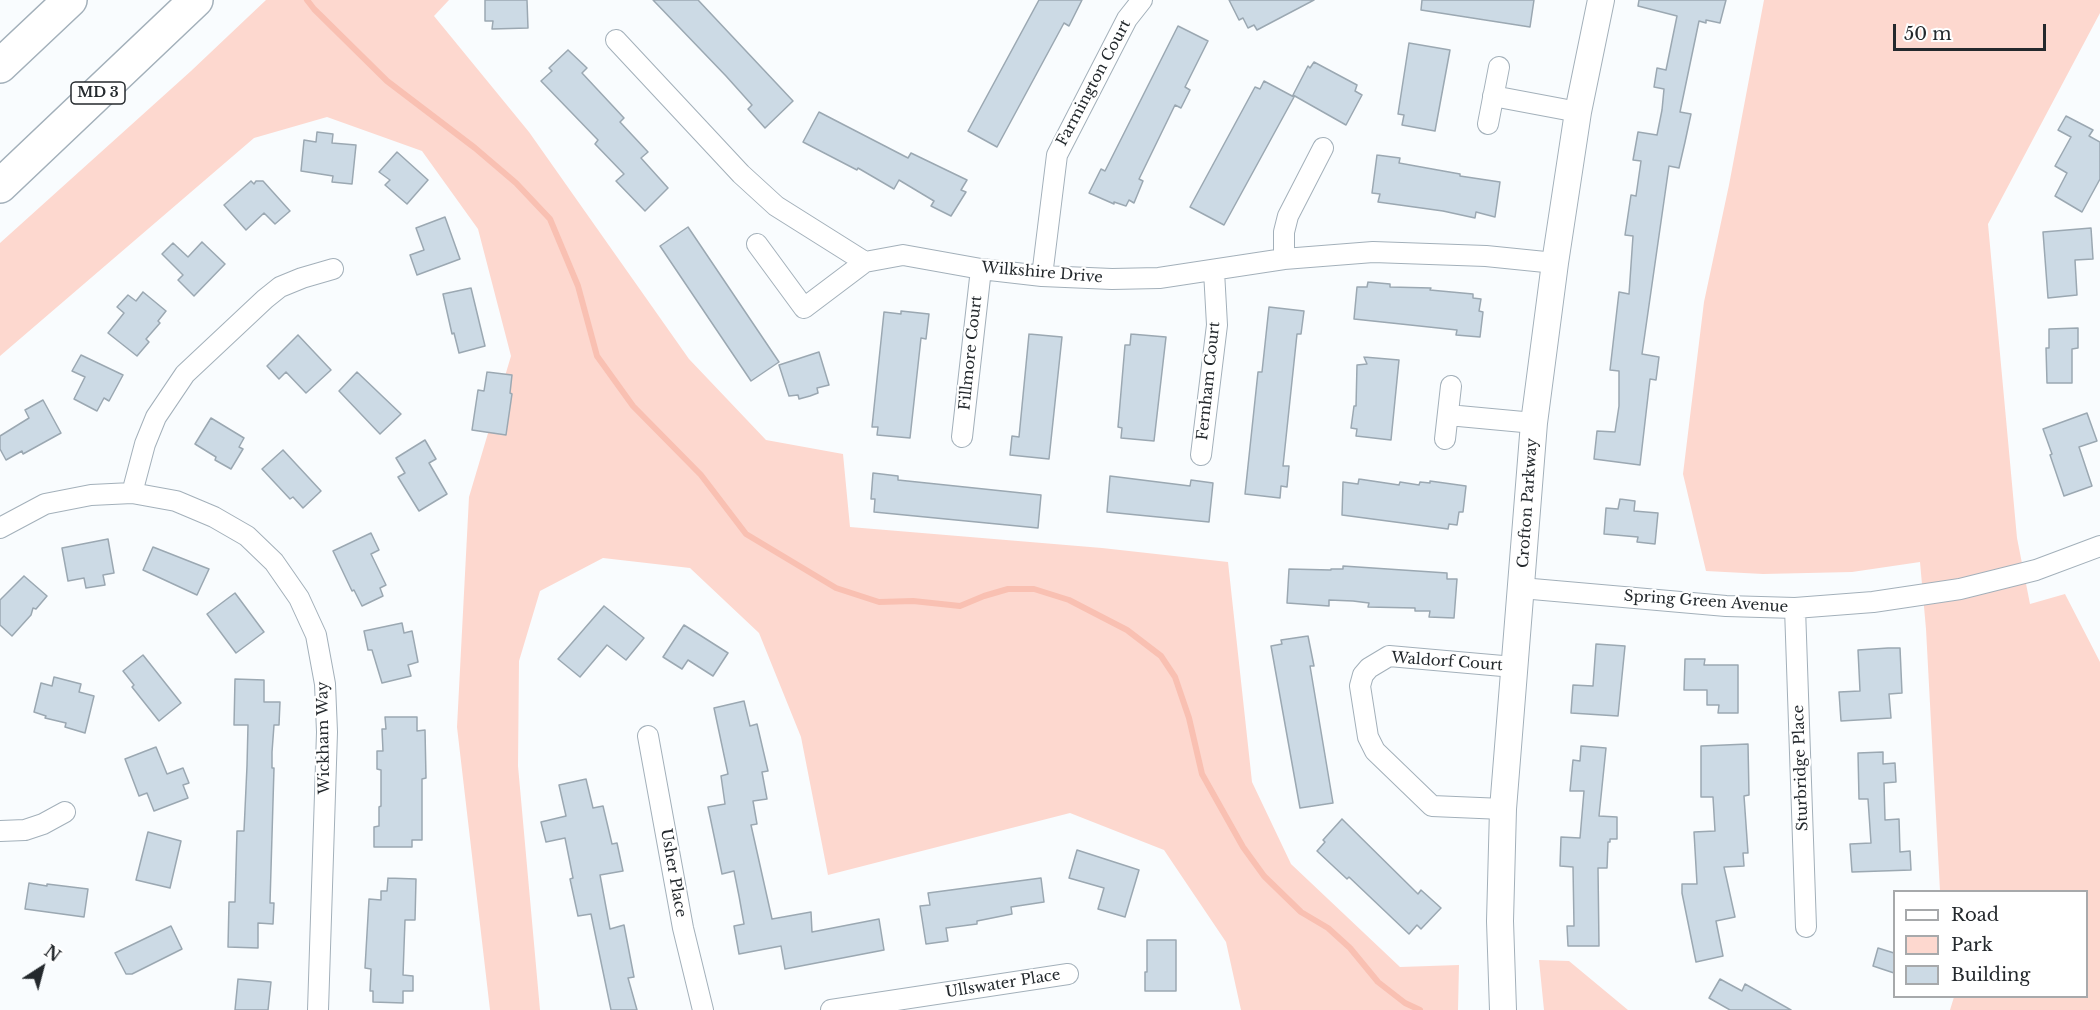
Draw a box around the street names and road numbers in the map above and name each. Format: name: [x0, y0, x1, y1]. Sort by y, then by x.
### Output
street label: Farmington Court: [1053, 17, 1135, 149]
road number: MD 3: [71, 82, 125, 104]
street label: Wilkshire Drive: [981, 259, 1103, 287]
street label: Fillmore Court: [956, 295, 986, 411]
street label: Fernham Court: [1194, 321, 1224, 441]
street label: Crofton Parkway: [1514, 437, 1542, 569]
street label: Spring Green Avenue: [1623, 587, 1789, 617]
street label: Waldorf Court: [1391, 649, 1503, 675]
street label: Wickham Way: [314, 681, 334, 795]
street label: Sturbridge Place: [1790, 704, 1812, 832]
street label: Usher Place: [656, 827, 690, 919]
street label: Ullswater Place: [944, 966, 1062, 1002]

